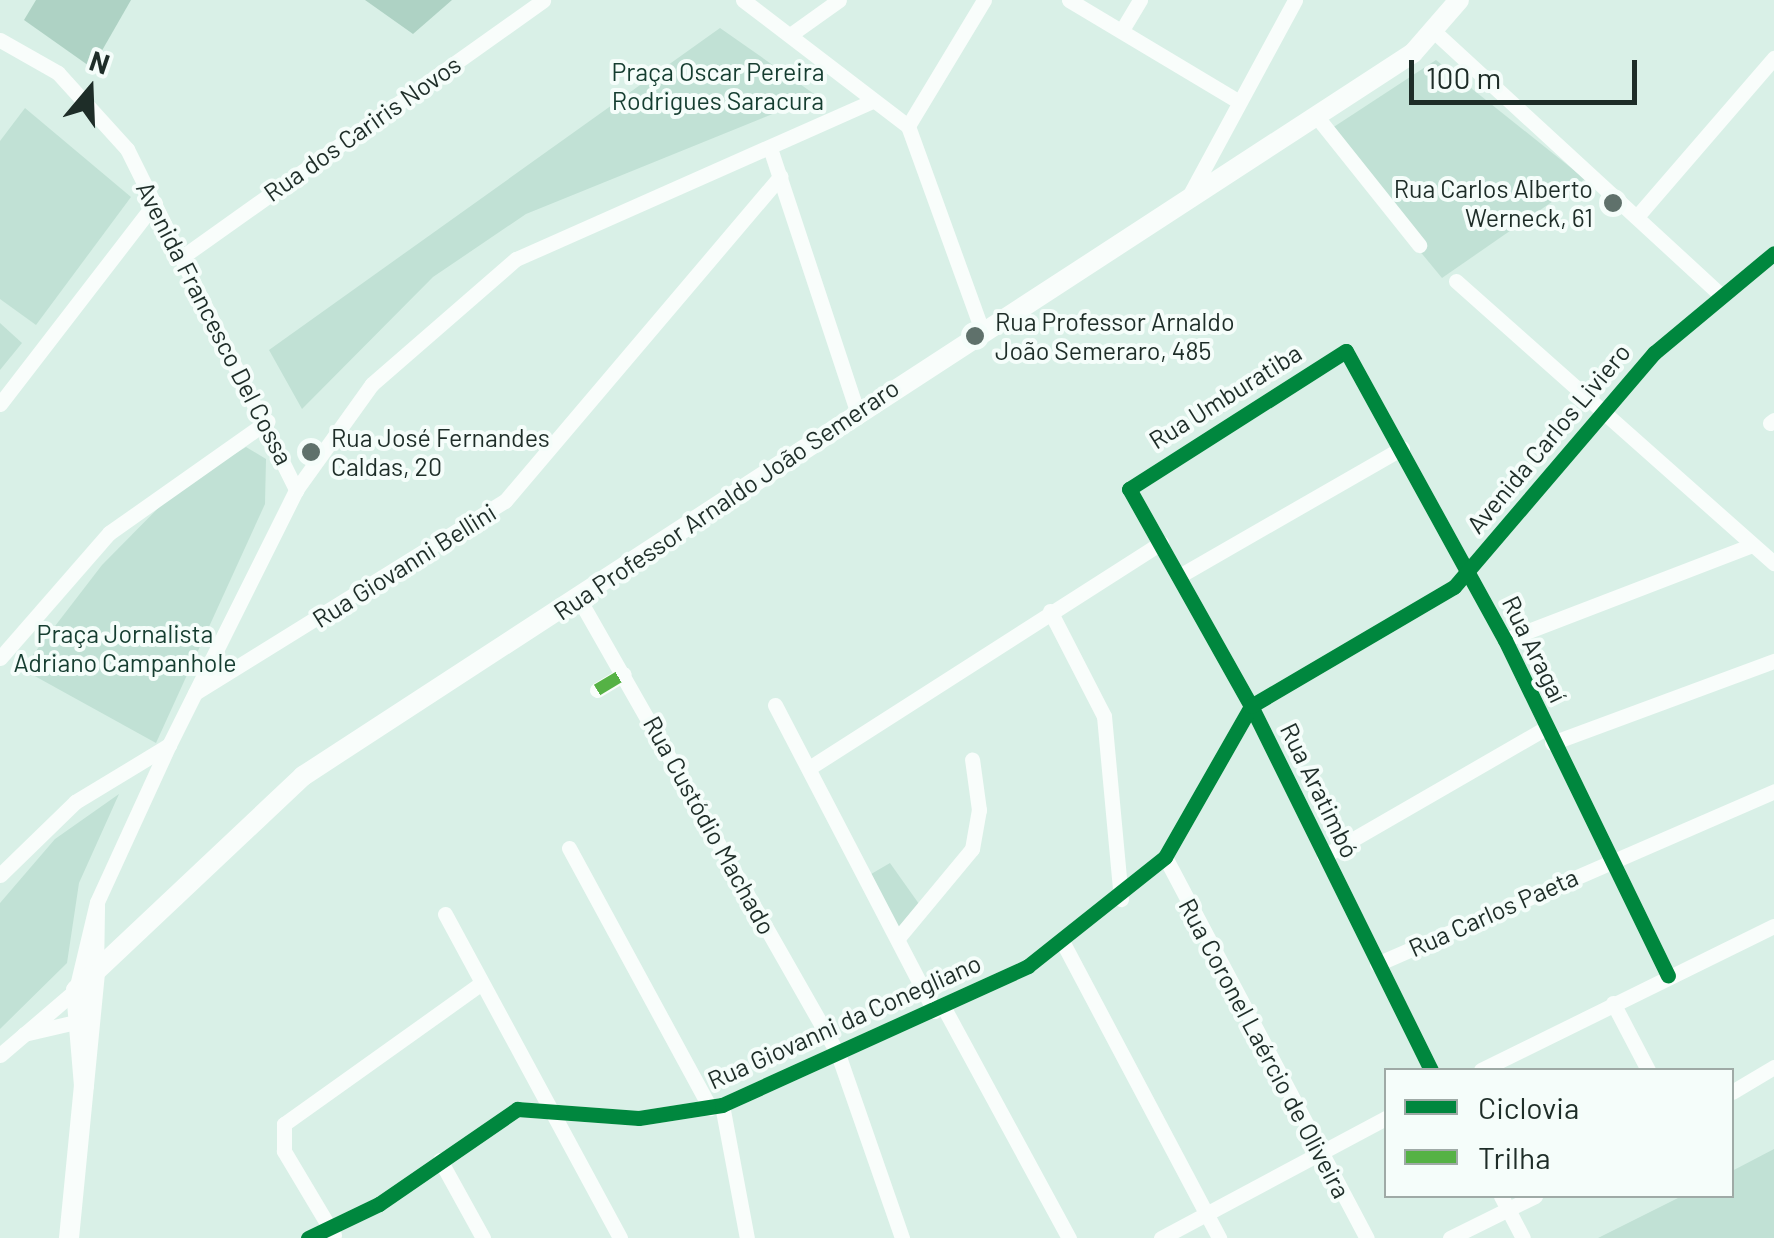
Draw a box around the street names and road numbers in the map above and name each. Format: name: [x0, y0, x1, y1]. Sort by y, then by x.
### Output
street label: Rua dos Cariris Novos: [258, 49, 466, 207]
street label: Avenida Francesco Del Cossa: [130, 176, 300, 470]
street label: Rua Umburatiba: [1143, 337, 1307, 455]
street label: Avenida Carlos Liviero: [1460, 337, 1636, 539]
street label: Rua Professor Arnaldo João Semeraro: [548, 372, 904, 626]
street label: Rua Giovanni Bellini: [307, 496, 501, 634]
street label: Rua Aragaí: [1496, 591, 1574, 707]
street label: Rua Custódio Machado: [637, 711, 783, 939]
street label: Rua Aratimbó: [1274, 718, 1366, 862]
street label: Rua Carlos Paeta: [1404, 861, 1582, 963]
street label: Rua Coronel Laércio de Oliveira: [1173, 893, 1357, 1203]
street label: Rua Giovanni da Conegliano: [703, 947, 985, 1095]

